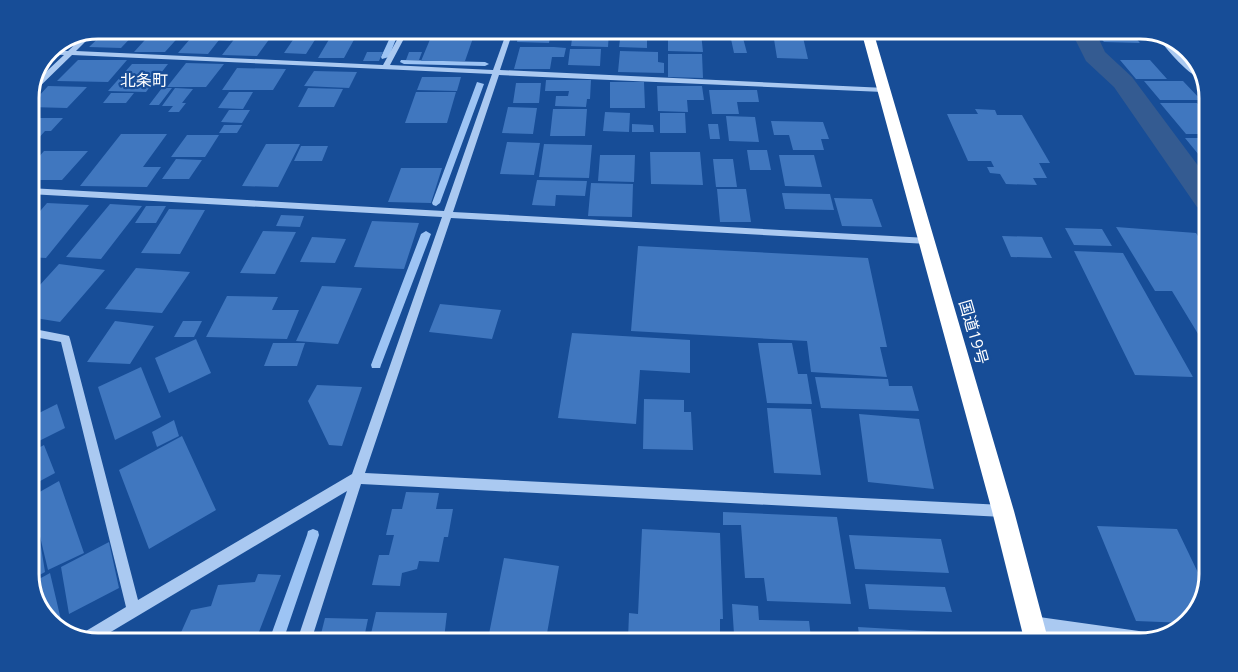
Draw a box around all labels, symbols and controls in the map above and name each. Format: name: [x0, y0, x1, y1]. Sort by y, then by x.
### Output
district label: 北条町: [120, 69, 168, 91]
street label: 国道19号: [954, 297, 994, 367]

